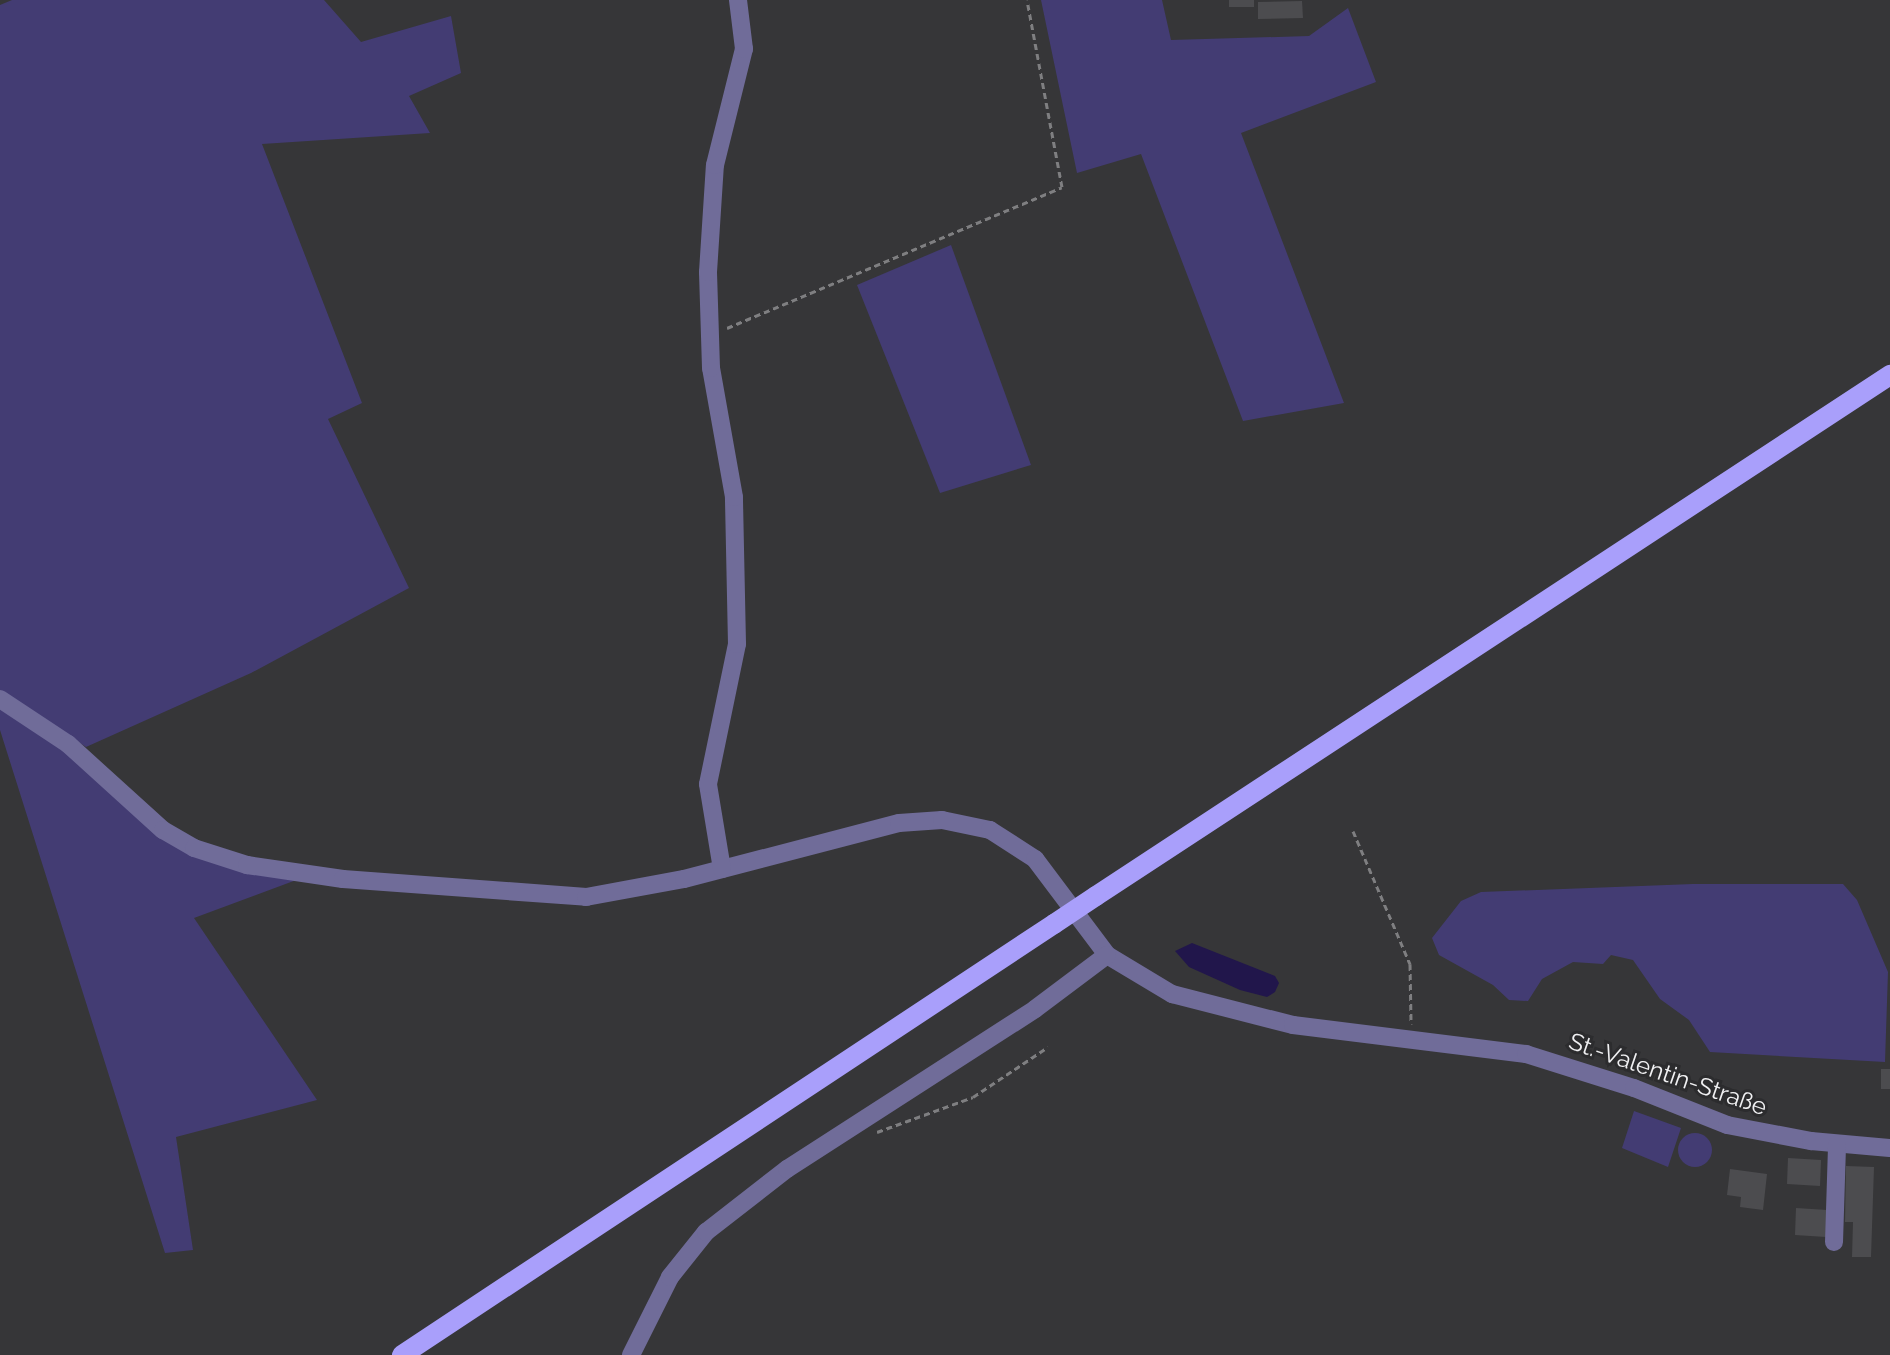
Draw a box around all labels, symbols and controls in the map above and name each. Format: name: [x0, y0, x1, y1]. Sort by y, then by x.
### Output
street label: St.-Valentin-Straße: [1565, 1027, 1771, 1121]

